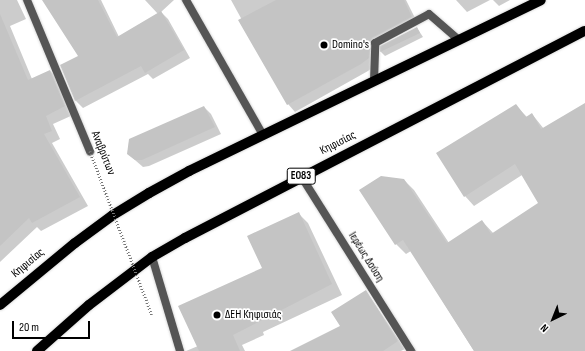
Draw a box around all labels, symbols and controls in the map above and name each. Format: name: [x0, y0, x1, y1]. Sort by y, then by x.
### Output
place label: Domino's: [332, 38, 369, 52]
marker: Domino's: [319, 40, 329, 50]
street label: Κηφισίας: [318, 128, 358, 158]
street label: Αναβρύτων: [88, 129, 118, 177]
road number: ΕΟ83: [286, 167, 316, 185]
street label: Ιερέως Δούση: [345, 229, 387, 285]
street label: Κηφισίας: [9, 245, 47, 281]
north arrow: [533, 299, 573, 339]
place label: ΔΕΗ Κηφισιάς: [225, 308, 281, 322]
marker: ΔΕΗ Κηφισιάς: [212, 310, 222, 320]
scale bar: [14, 313, 92, 339]
text: 20 m: [19, 320, 39, 335]
text: N: [538, 321, 551, 335]

